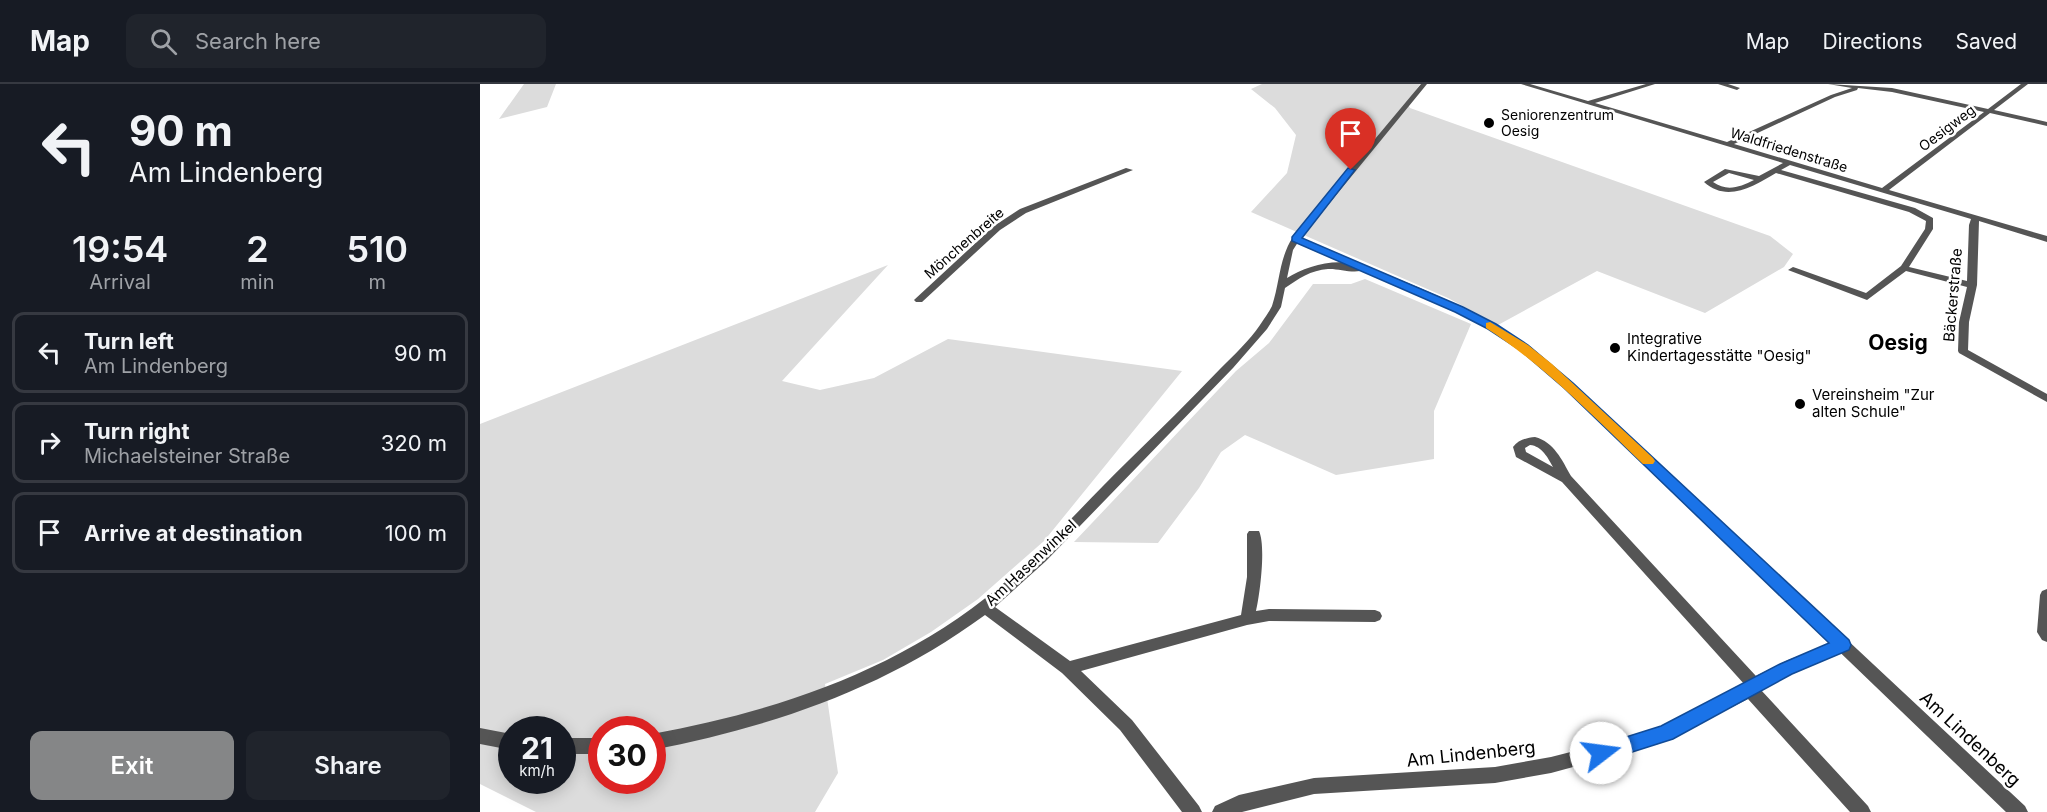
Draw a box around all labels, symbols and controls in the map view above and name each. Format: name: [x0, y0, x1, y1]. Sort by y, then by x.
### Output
search box: [126, 14, 546, 68]
text: Map: [30, 24, 90, 58]
icon: search: [147, 25, 180, 58]
text: Search here: [195, 28, 321, 54]
text: Map: [1746, 29, 1789, 54]
text: Directions: [1822, 29, 1923, 54]
text: Saved: [1956, 29, 2017, 54]
street label: Oesigweg: [1915, 101, 1978, 154]
text: 90 m: [129, 105, 233, 156]
place label: Seniorenzentrum Oesig: [1501, 106, 1614, 139]
icon: left: [30, 108, 108, 186]
pin: [1325, 108, 1376, 170]
marker: Seniorenzentrum Oesig: [1482, 116, 1496, 130]
icon: arrive: [1334, 117, 1367, 150]
street label: Waldfriedenstraße: [1728, 124, 1850, 175]
text: Am Lindenberg: [129, 156, 323, 189]
street label: Mönchenbreite: [920, 203, 1007, 282]
text: 19:54: [72, 227, 168, 271]
text: 2: [246, 227, 269, 271]
text: 510: [346, 227, 408, 271]
street label: Bäckerstraße: [1939, 247, 1966, 343]
text: Arrival: [89, 270, 151, 294]
text: min: [240, 270, 274, 294]
text: m: [368, 270, 386, 294]
text: Turn left: [84, 328, 174, 354]
place label: Integrative Kindertagesstätte "Oesig": [1627, 329, 1811, 365]
district label: Oesig: [1868, 330, 1928, 355]
icon: left: [33, 336, 66, 369]
text: 90 m: [394, 340, 447, 366]
marker: Integrative Kindertagesstätte "Oesig": [1608, 341, 1622, 355]
text: Am Lindenberg: [84, 354, 228, 378]
place label: Vereinsheim "Zur alten Schule": [1812, 385, 1935, 421]
marker: Vereinsheim "Zur alten Schule": [1793, 397, 1807, 411]
text: Turn right: [84, 418, 190, 444]
icon: right: [33, 426, 66, 459]
text: 320 m: [381, 430, 447, 456]
text: Michaelsteiner Straße: [84, 444, 290, 468]
street label: Am Hasenwinkel: [981, 515, 1080, 610]
icon: arrive: [33, 516, 66, 549]
text: Arrive at destination: [84, 520, 303, 546]
text: 100 m: [385, 520, 447, 546]
street label: Am Lindenberg: [1916, 687, 2025, 791]
speed limit sign: 30: [588, 716, 666, 794]
position arrow: [1569, 721, 1633, 785]
text: 21: [521, 730, 553, 766]
button: Exit: [30, 731, 234, 800]
button: Share: [246, 731, 450, 800]
street label: Am Lindenberg: [1405, 736, 1536, 771]
text: km/h: [519, 761, 555, 780]

